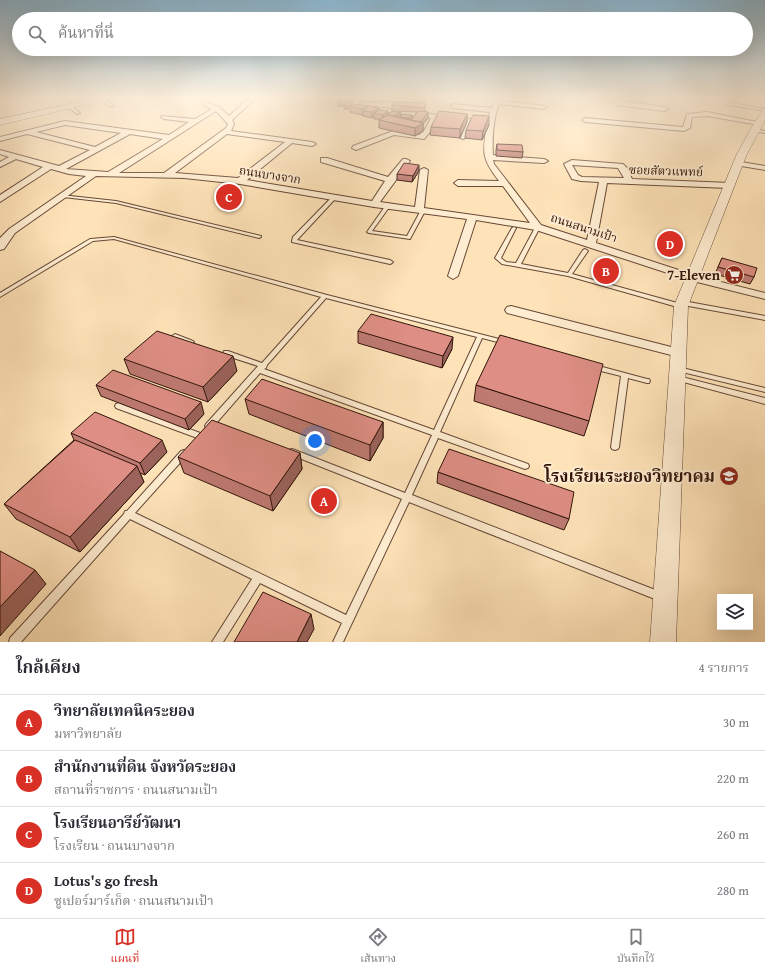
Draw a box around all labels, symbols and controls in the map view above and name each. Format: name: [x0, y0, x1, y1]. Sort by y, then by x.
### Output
search box: [12, 12, 753, 56]
text: ค้นหาที่นี่: [58, 22, 114, 43]
icon: search: [26, 23, 48, 45]
street label: ถนนบางจาก: [238, 161, 302, 188]
street label: ซอยสัตวแพทย์: [629, 161, 703, 180]
pin: C: [216, 182, 242, 212]
street label: ถนนสนามเป้า: [549, 209, 620, 246]
pin: D: [657, 229, 683, 259]
pin: B: [593, 256, 619, 286]
supermarket icon: 7-Eleven: [723, 264, 745, 286]
place label: 7-Eleven: [667, 265, 721, 285]
your location: [305, 431, 325, 451]
place label: โรงเรียนระยองวิทยาคม: [543, 463, 715, 488]
school or university icon: โรงเรียนระยองวิทยาคม: [718, 465, 740, 487]
pin: A: [311, 486, 337, 516]
map controls: [717, 594, 753, 630]
button: layers: [717, 594, 753, 630]
text: ใกล้เคียง: [16, 654, 81, 679]
text: 4 รายการ: [698, 658, 749, 677]
text: วิทยาลัยเทคนิคระยอง: [54, 700, 195, 721]
text: A: [25, 713, 33, 732]
text: 30 m: [723, 713, 749, 732]
text: มหาวิทยาลัย: [54, 724, 122, 743]
text: สำนักงานที่ดิน จังหวัดระยอง: [54, 756, 236, 777]
text: B: [25, 769, 33, 788]
text: 220 m: [717, 769, 749, 788]
text: สถานที่ราชการ · ถนนสนามเป้า: [54, 780, 218, 799]
text: โรงเรียนอารีย์วัฒนา: [54, 812, 181, 833]
text: C: [25, 825, 33, 844]
text: 260 m: [717, 825, 749, 844]
text: โรงเรียน · ถนนบางจาก: [54, 836, 175, 855]
text: Lotus's go fresh: [54, 870, 158, 891]
text: D: [25, 881, 33, 900]
text: 280 m: [717, 881, 749, 900]
text: ซูเปอร์มาร์เก็ต · ถนนสนามเป้า: [54, 891, 214, 910]
tab: แผนที่: [110, 926, 139, 968]
tab: เส้นทาง: [360, 926, 396, 968]
tab: บันทึกไว้: [617, 926, 655, 968]

